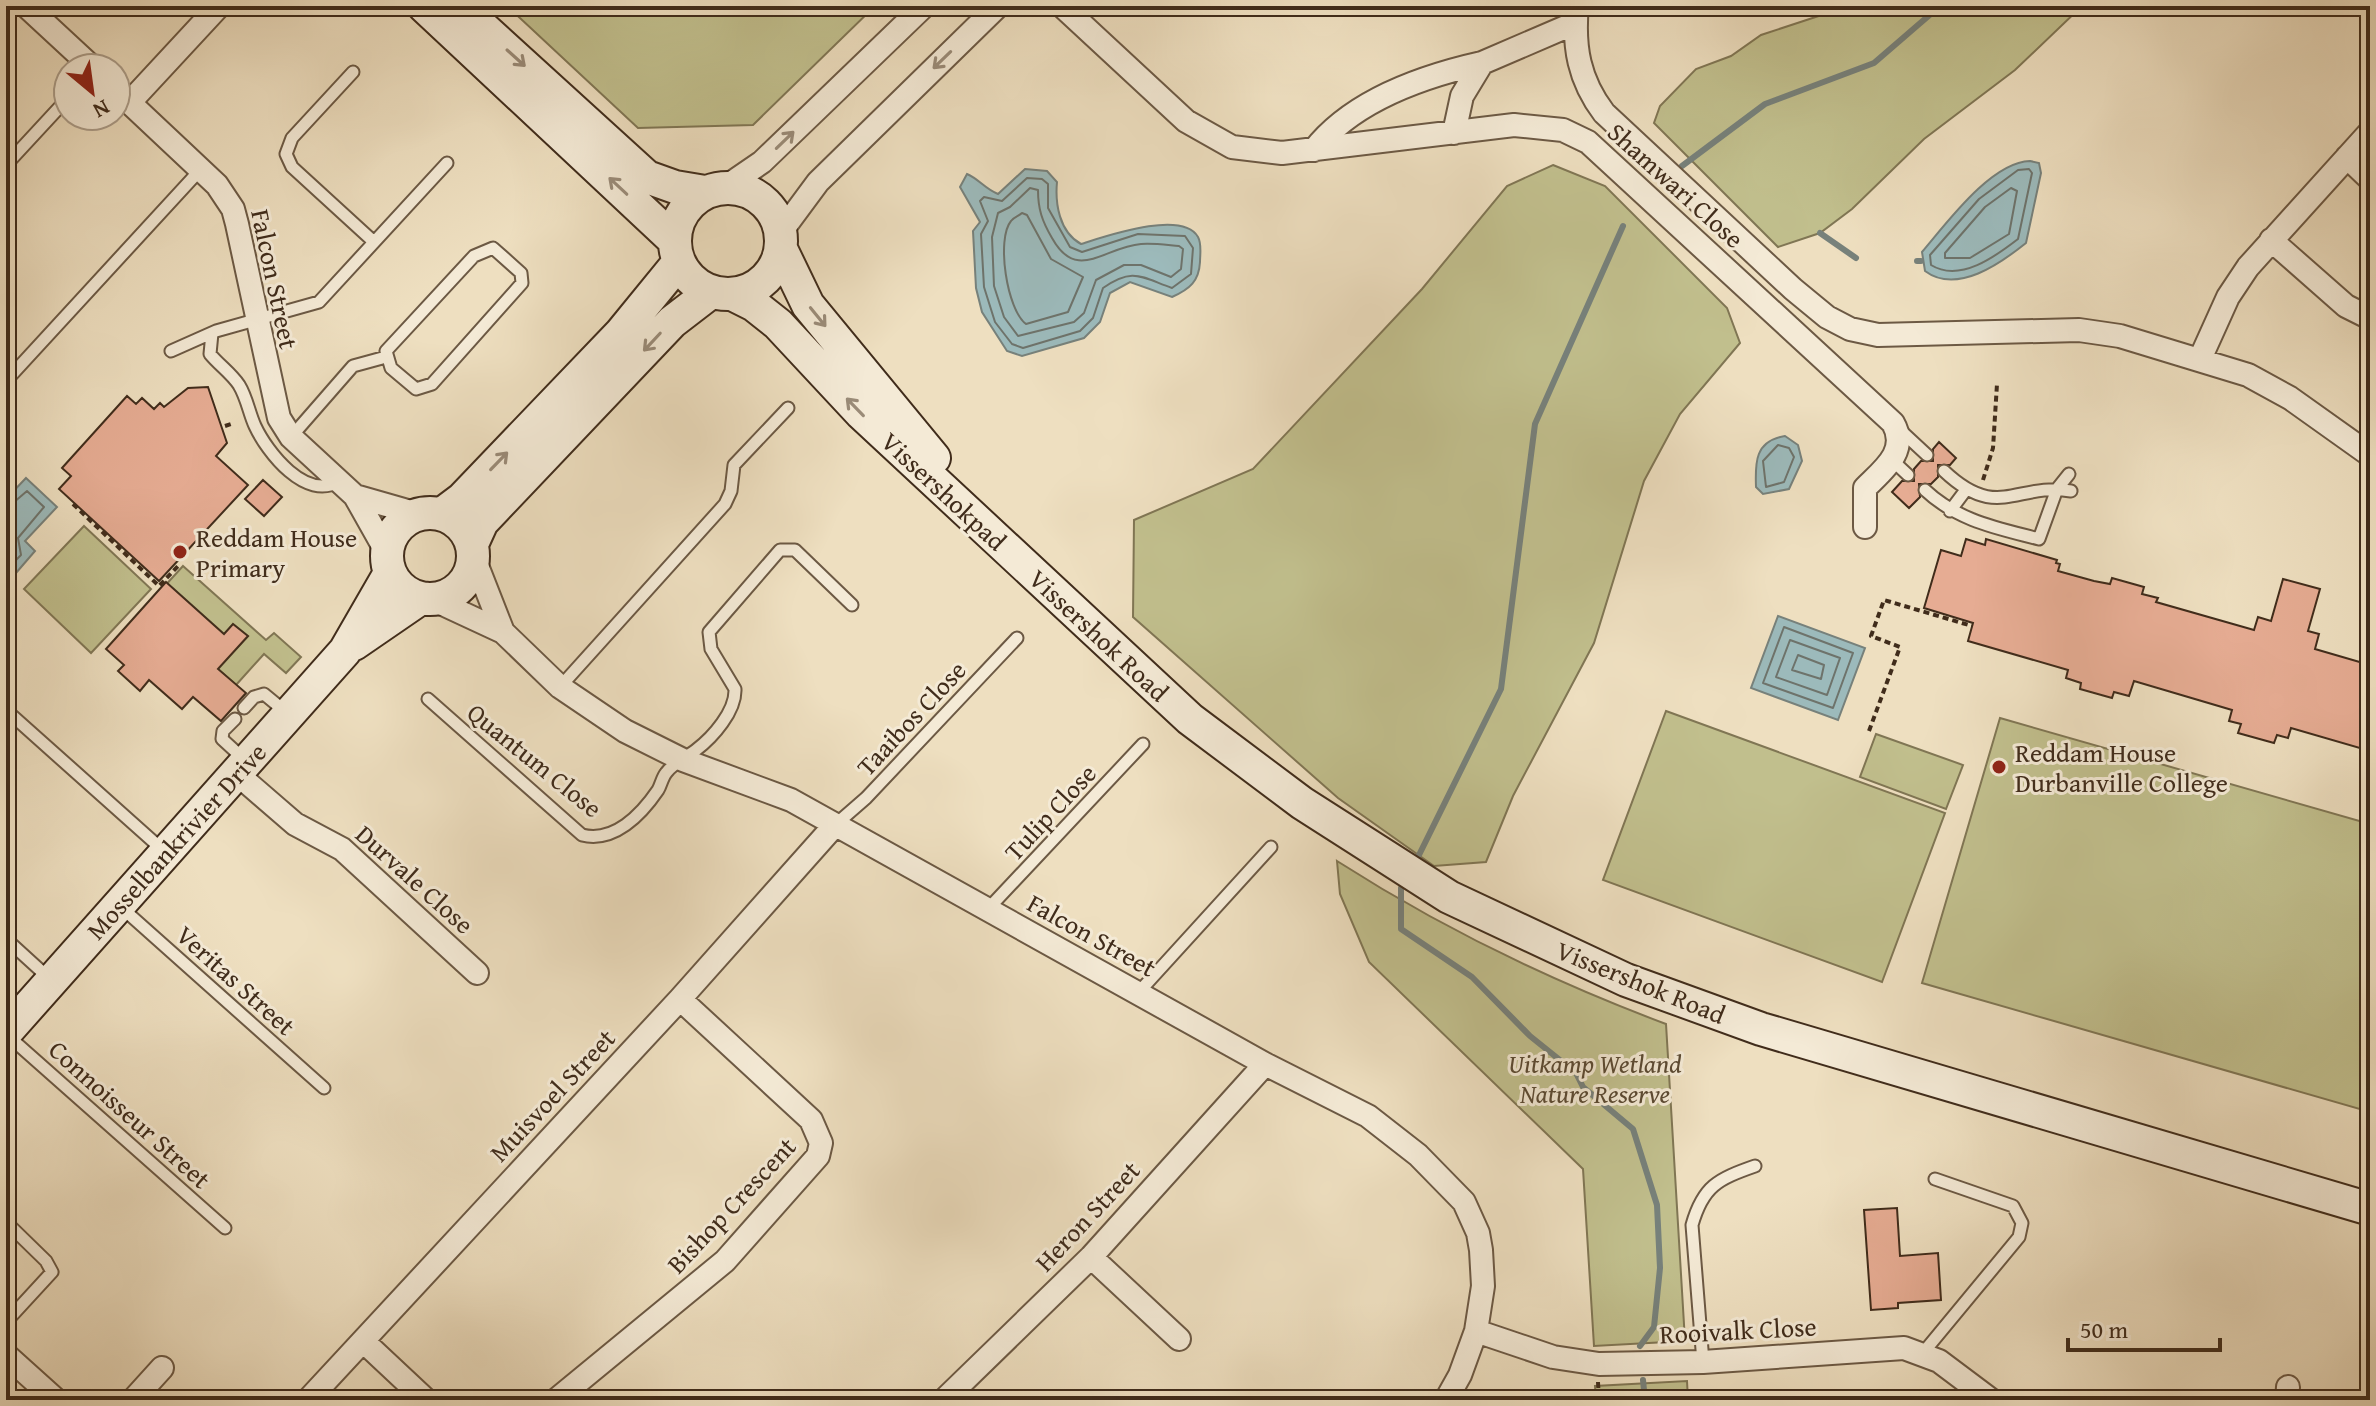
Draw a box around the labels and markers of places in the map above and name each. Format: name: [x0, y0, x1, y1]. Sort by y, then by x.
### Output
place label: Reddam House Primary: [196, 518, 357, 587]
marker: Reddam House Primary: [171, 543, 189, 561]
place label: Reddam House Durbanville College: [2015, 733, 2228, 802]
marker: Reddam House Durbanville College: [1990, 758, 2008, 776]

